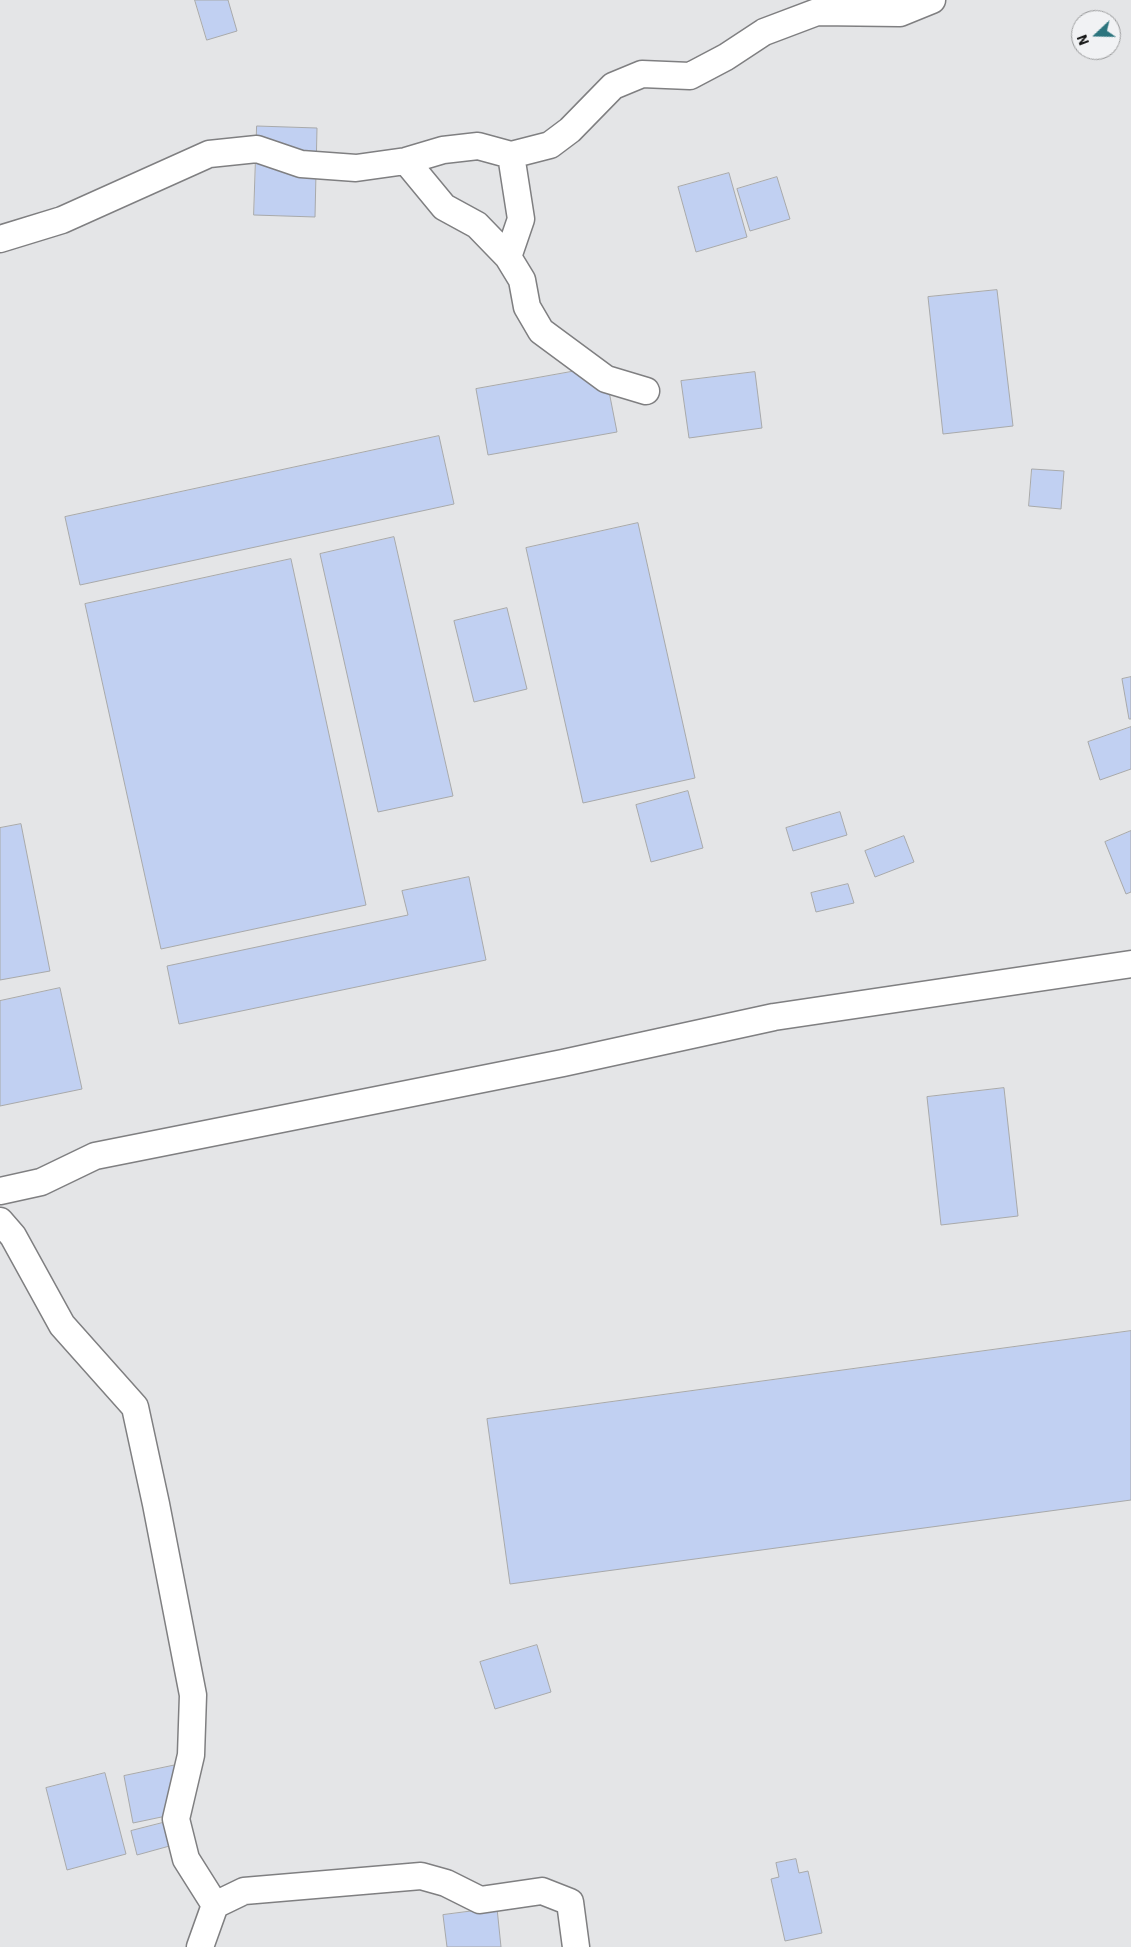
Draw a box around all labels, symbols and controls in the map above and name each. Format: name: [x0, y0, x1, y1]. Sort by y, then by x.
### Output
north arrow: [1071, 10, 1121, 60]
text: N: [1073, 32, 1093, 48]

